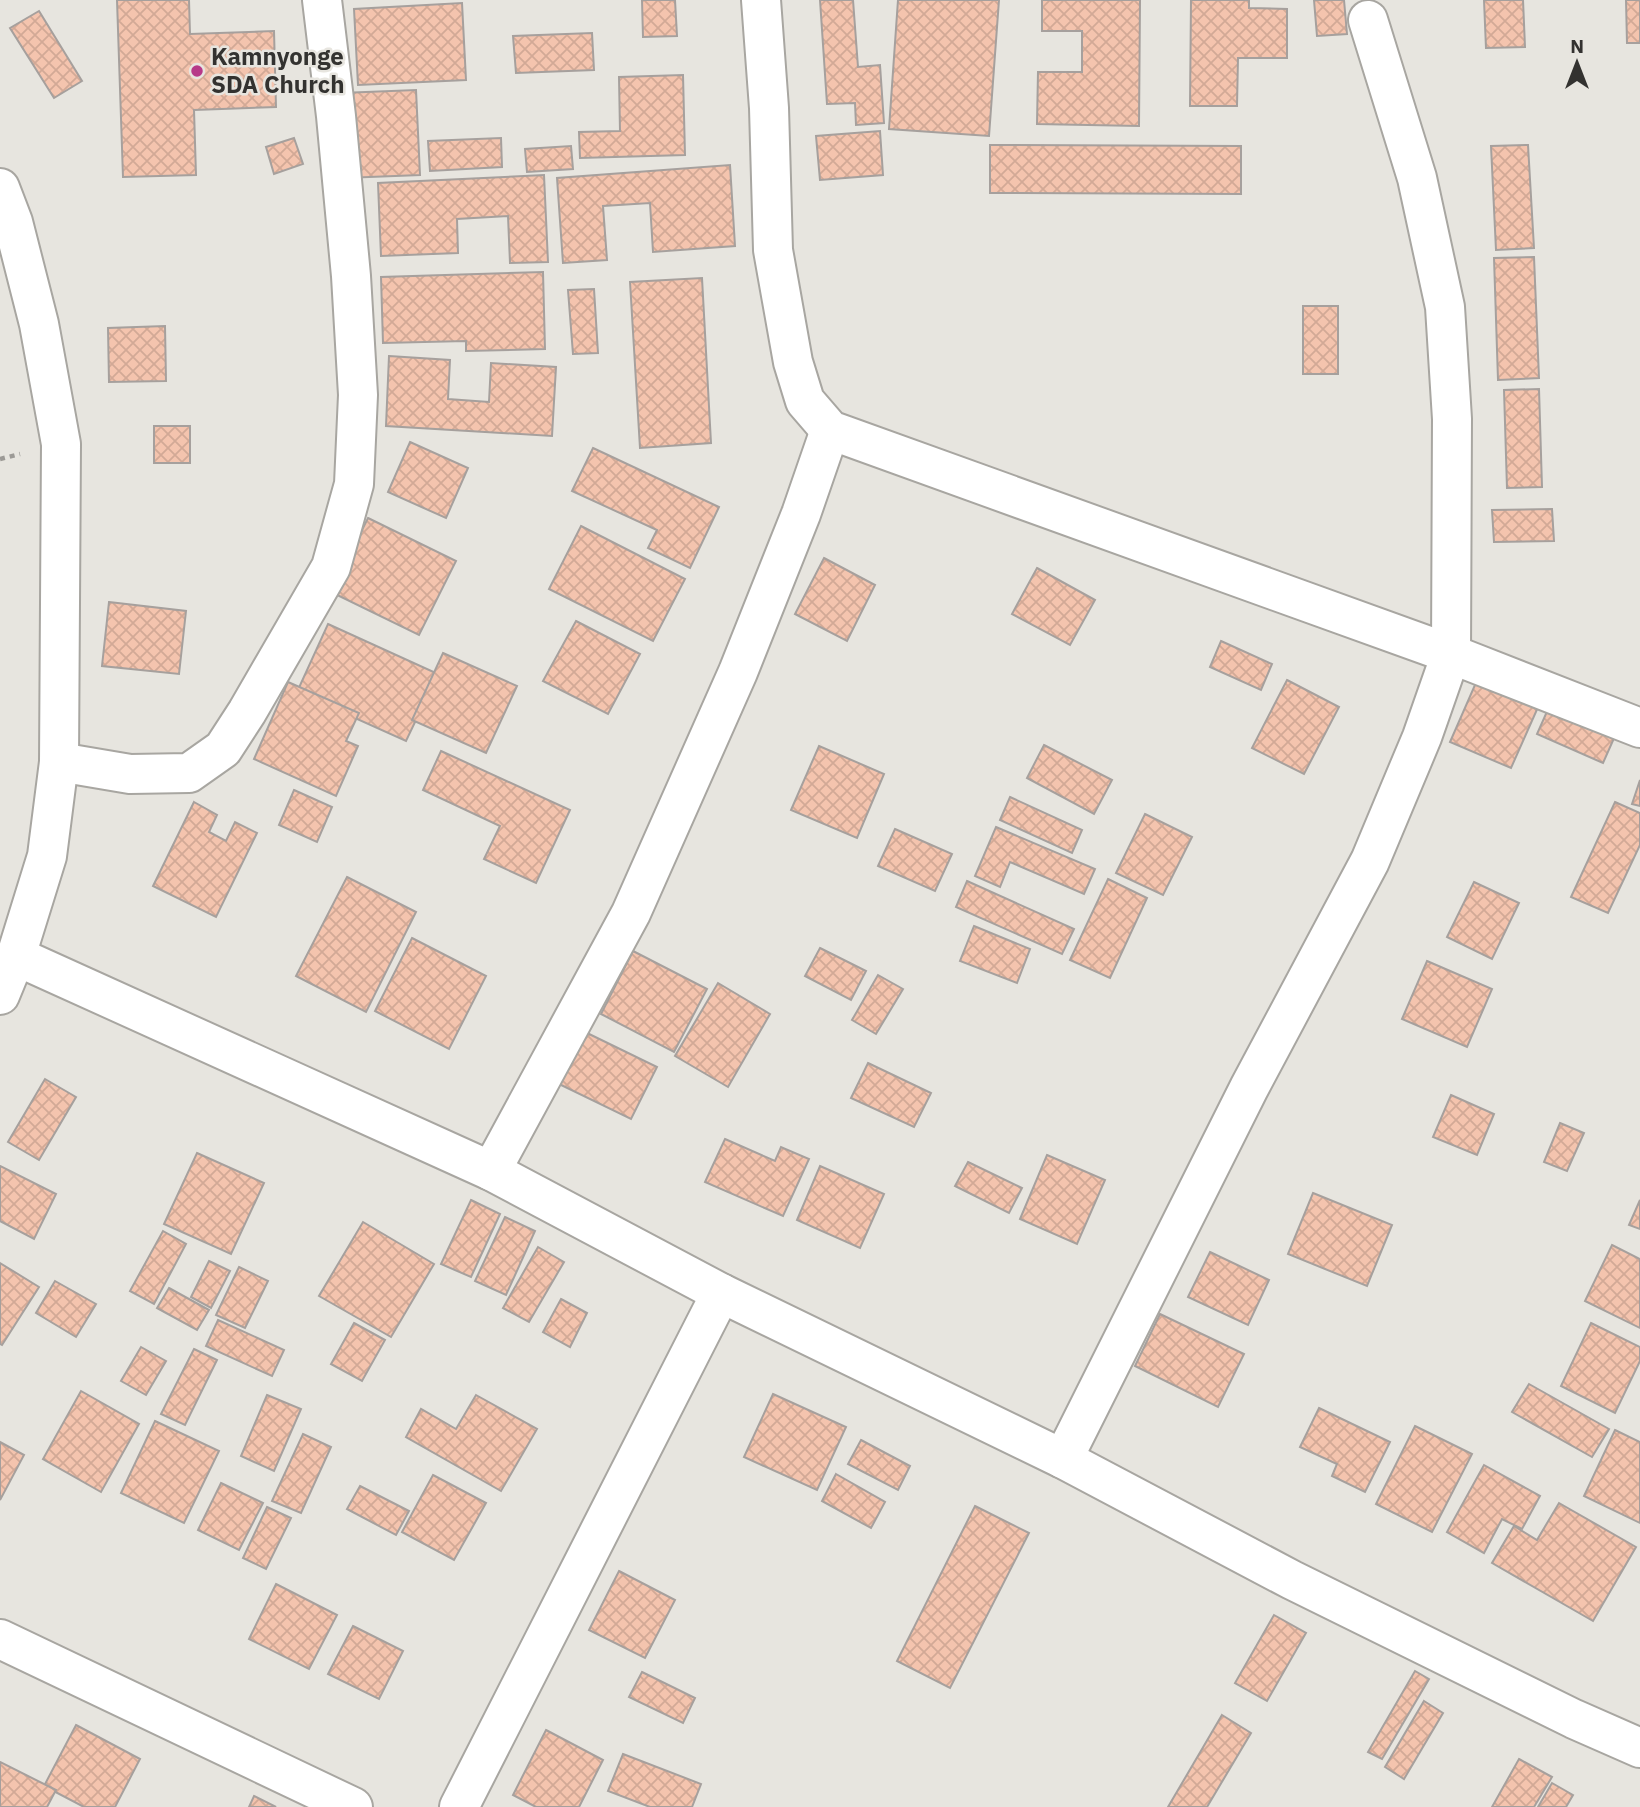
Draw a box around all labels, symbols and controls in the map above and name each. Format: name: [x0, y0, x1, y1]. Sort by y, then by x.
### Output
north arrow: [1542, 28, 1612, 98]
text: N: [1570, 34, 1584, 58]
place label: Kamnyonge SDA Church: [211, 40, 344, 100]
marker: Kamnyonge SDA Church: [189, 63, 205, 79]

